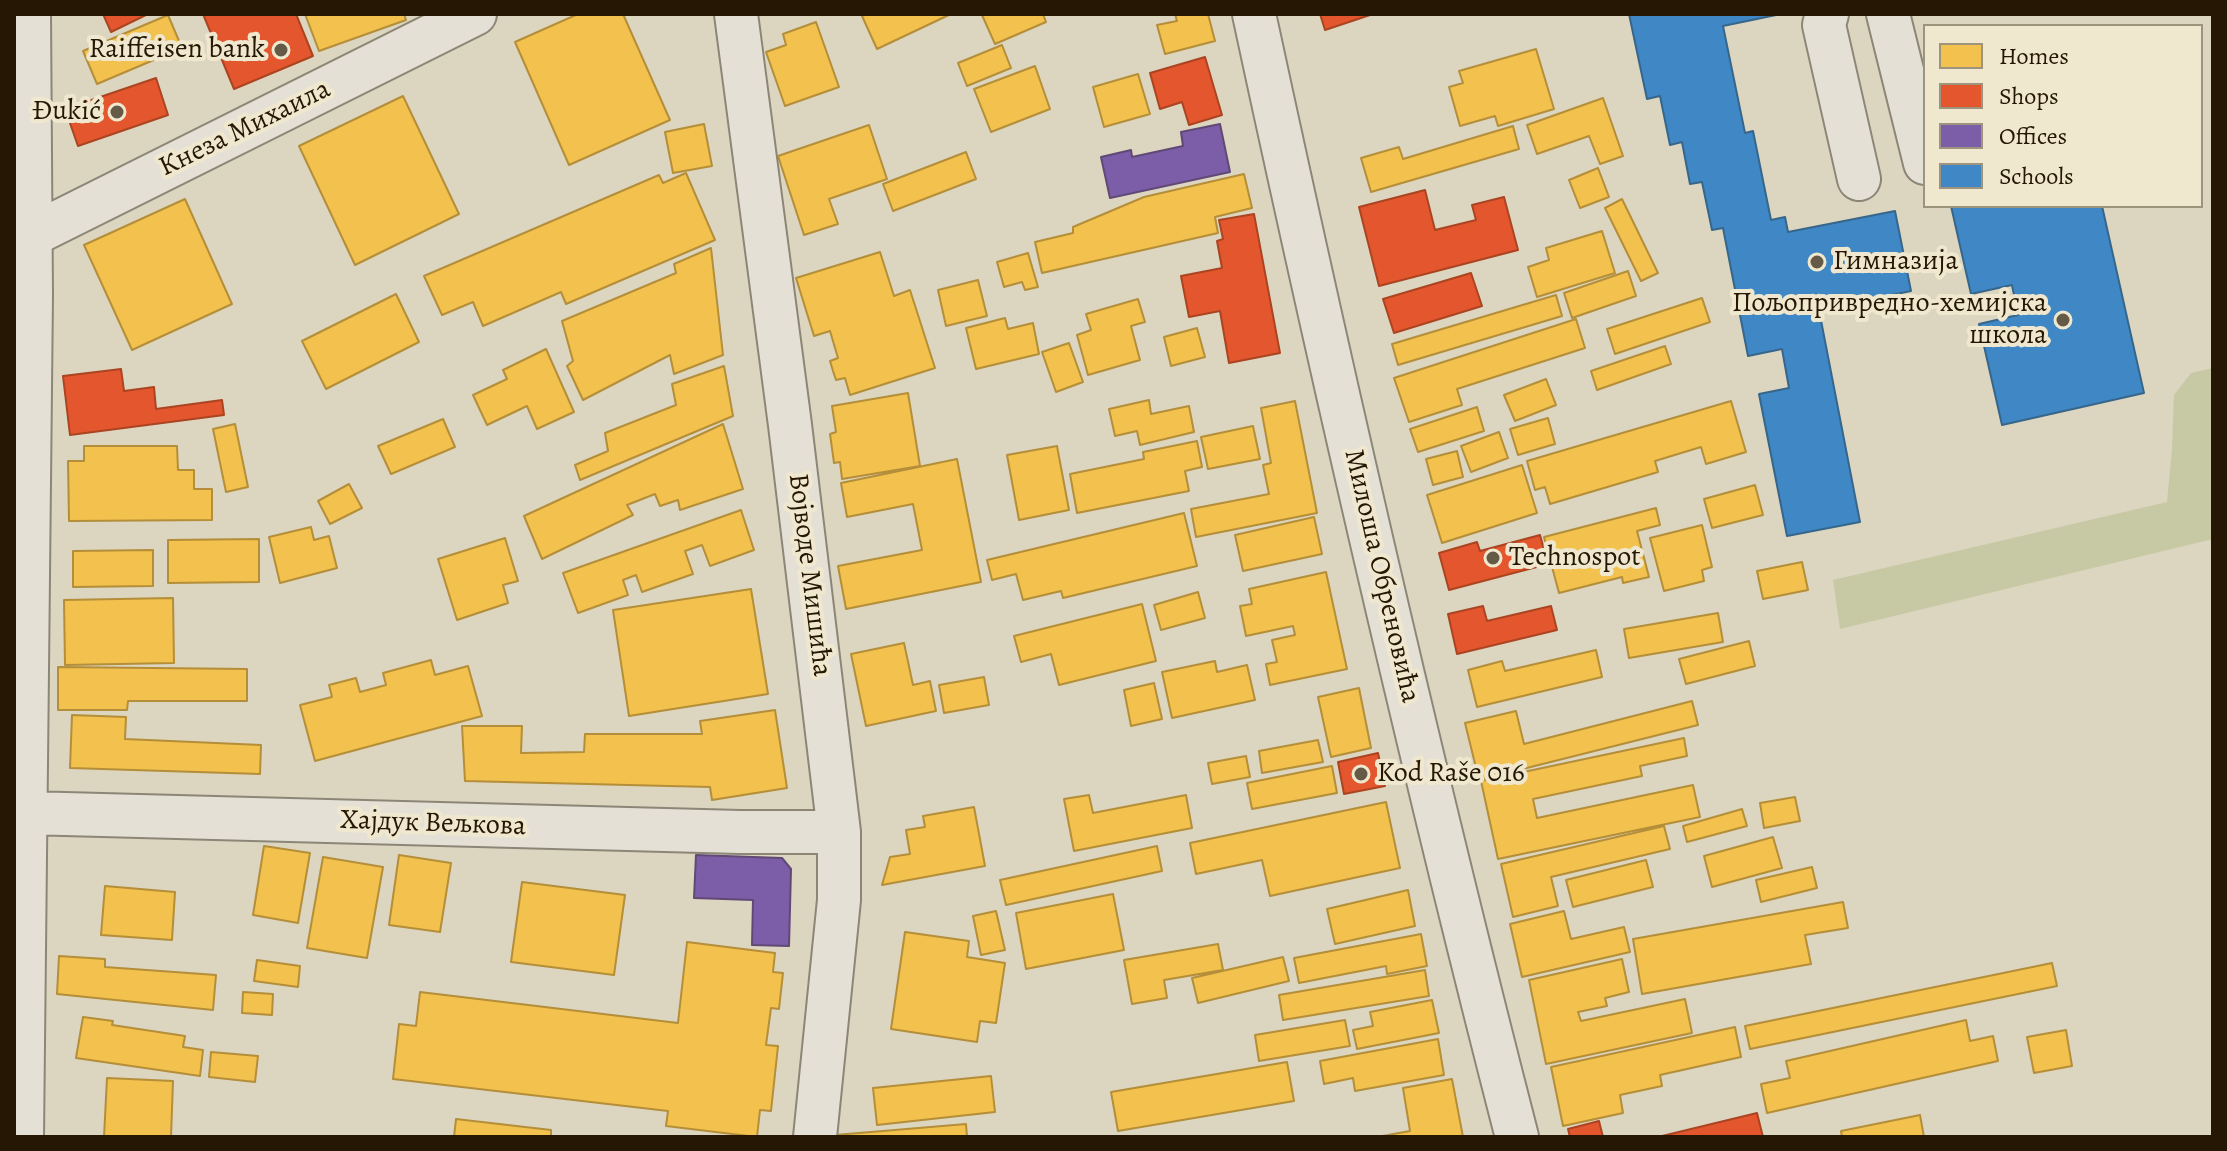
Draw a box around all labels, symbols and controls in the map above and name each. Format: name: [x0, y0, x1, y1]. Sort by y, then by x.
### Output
legend: [1923, 24, 2203, 208]
place label: Raiffeisen bank: [89, 33, 265, 67]
text: Homes: [1999, 40, 2069, 72]
marker: Raiffeisen bank: [272, 41, 290, 59]
street label: Кнеза Михаила: [154, 73, 336, 185]
text: Shops: [1999, 80, 2059, 112]
place label: Đukić: [32, 95, 101, 129]
marker: Đukić: [108, 103, 126, 121]
text: Offices: [1999, 120, 2067, 152]
text: Schools: [1999, 160, 2074, 192]
place label: Гимназија: [1833, 245, 1958, 279]
marker: Гимназија: [1808, 253, 1826, 271]
place label: Пољопривредно-хемијска школа: [1732, 287, 2047, 353]
marker: Пољопривредно-хемијска школа: [2054, 311, 2072, 329]
street label: Милоша Обреновића: [1336, 446, 1426, 706]
street label: Војводе Мишића: [780, 472, 838, 678]
place label: Technospot: [1509, 541, 1640, 575]
marker: Technospot: [1484, 549, 1502, 567]
place label: Kod Raše 016: [1377, 757, 1525, 791]
marker: Kod Raše 016: [1352, 765, 1370, 783]
street label: Хајдук Вељкова: [339, 804, 527, 844]

